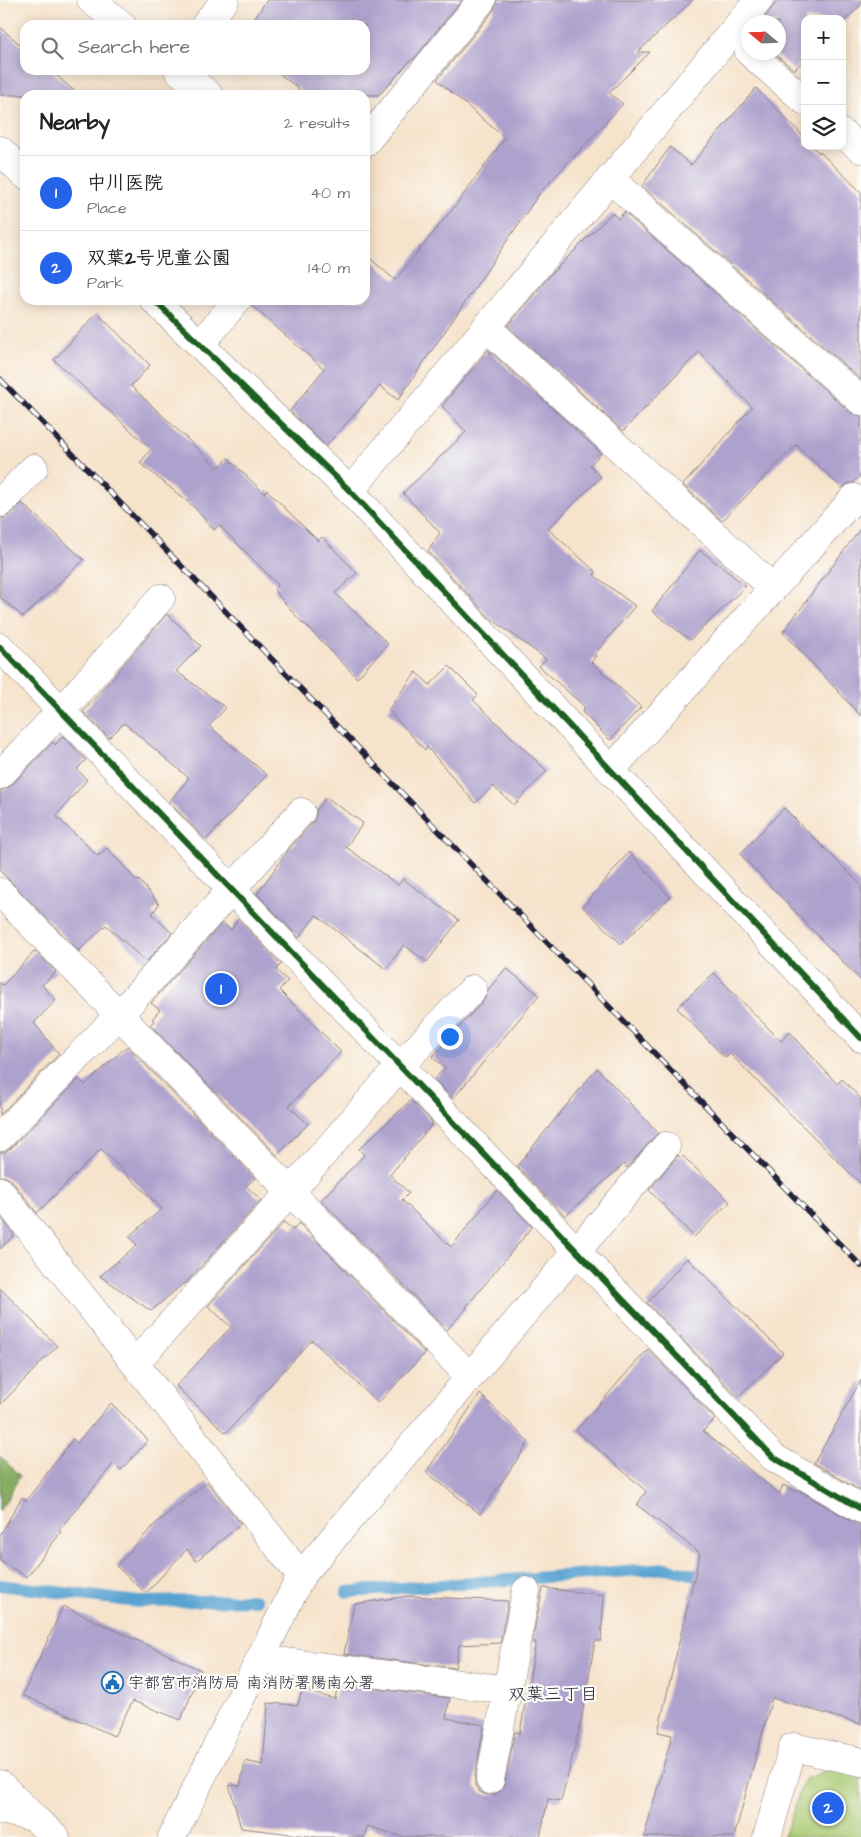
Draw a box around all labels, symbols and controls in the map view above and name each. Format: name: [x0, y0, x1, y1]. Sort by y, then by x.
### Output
north arrow: [741, 15, 786, 60]
map controls: [801, 15, 846, 150]
button: +: [801, 15, 846, 60]
search box: [20, 20, 370, 75]
icon: search: [38, 34, 66, 62]
text: Search here: [78, 34, 190, 61]
button: −: [801, 60, 846, 105]
button: layers: [801, 105, 846, 150]
text: Nearby: [40, 108, 110, 137]
text: 2 results: [284, 112, 350, 134]
text: 中川医院: [87, 170, 163, 197]
text: 1: [55, 182, 57, 204]
text: 40 m: [310, 182, 350, 204]
text: Place: [87, 197, 127, 219]
text: 双葉2号児童公園: [87, 245, 231, 272]
text: 2: [51, 257, 61, 279]
text: 140 m: [308, 257, 350, 279]
text: Park: [87, 272, 124, 294]
pin: 1: [205, 970, 237, 1008]
your location: [437, 1024, 463, 1050]
public building icon: 宇都宮市消防局 南消防署陽南分署: [100, 1671, 124, 1695]
place label: 宇都宮市消防局 南消防署陽南分署: [128, 1672, 374, 1694]
district label: 双葉三丁目: [508, 1682, 598, 1707]
pin: 2: [812, 1789, 844, 1827]

